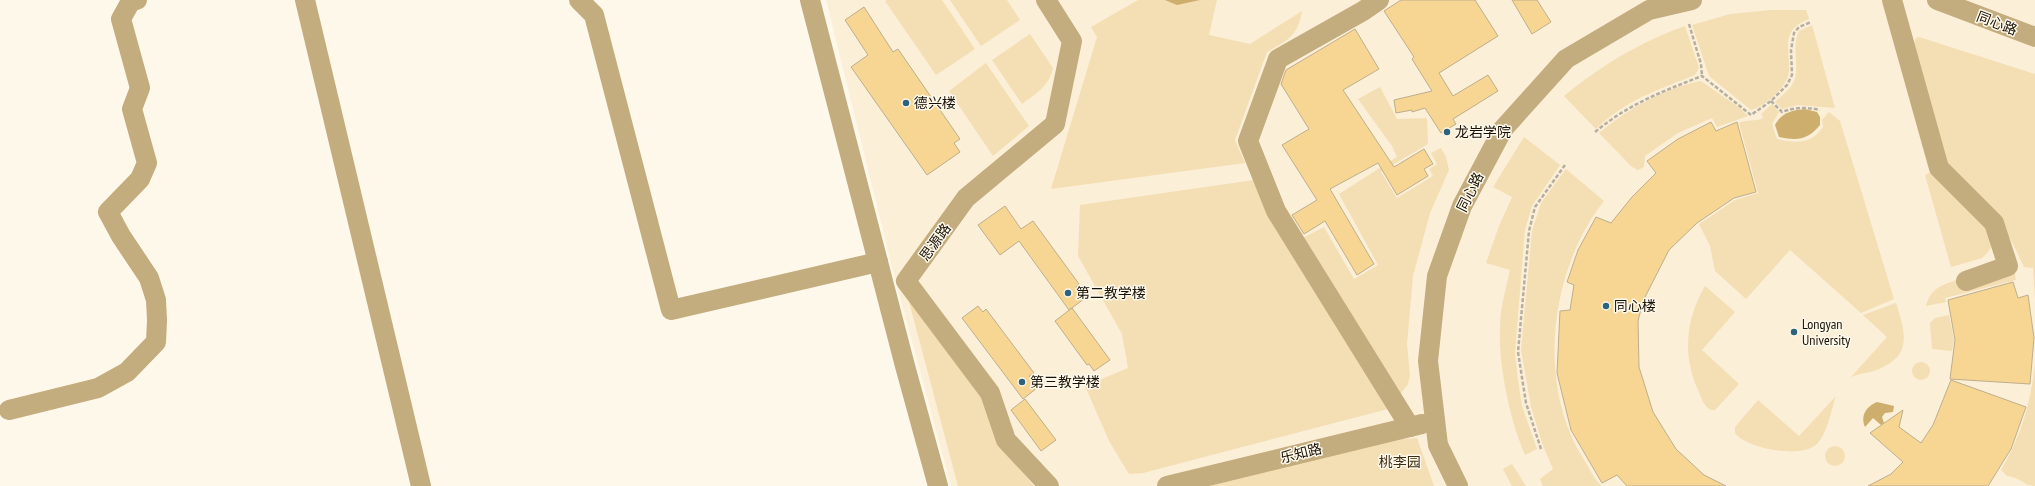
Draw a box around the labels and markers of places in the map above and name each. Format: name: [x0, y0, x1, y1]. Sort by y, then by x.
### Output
place label: 德兴楼: [914, 94, 956, 112]
marker: 德兴楼: [901, 98, 911, 108]
place label: 龙岩学院: [1455, 123, 1511, 141]
marker: 龙岩学院: [1442, 127, 1452, 137]
place label: 第二教学楼: [1076, 284, 1146, 302]
marker: 第二教学楼: [1063, 288, 1073, 298]
place label: 同心楼: [1614, 297, 1656, 315]
marker: 同心楼: [1601, 301, 1611, 311]
place label: Longyan University: [1802, 315, 1851, 349]
marker: Longyan University: [1789, 327, 1799, 337]
place label: 第三教学楼: [1030, 373, 1100, 391]
marker: 第三教学楼: [1017, 377, 1027, 387]

